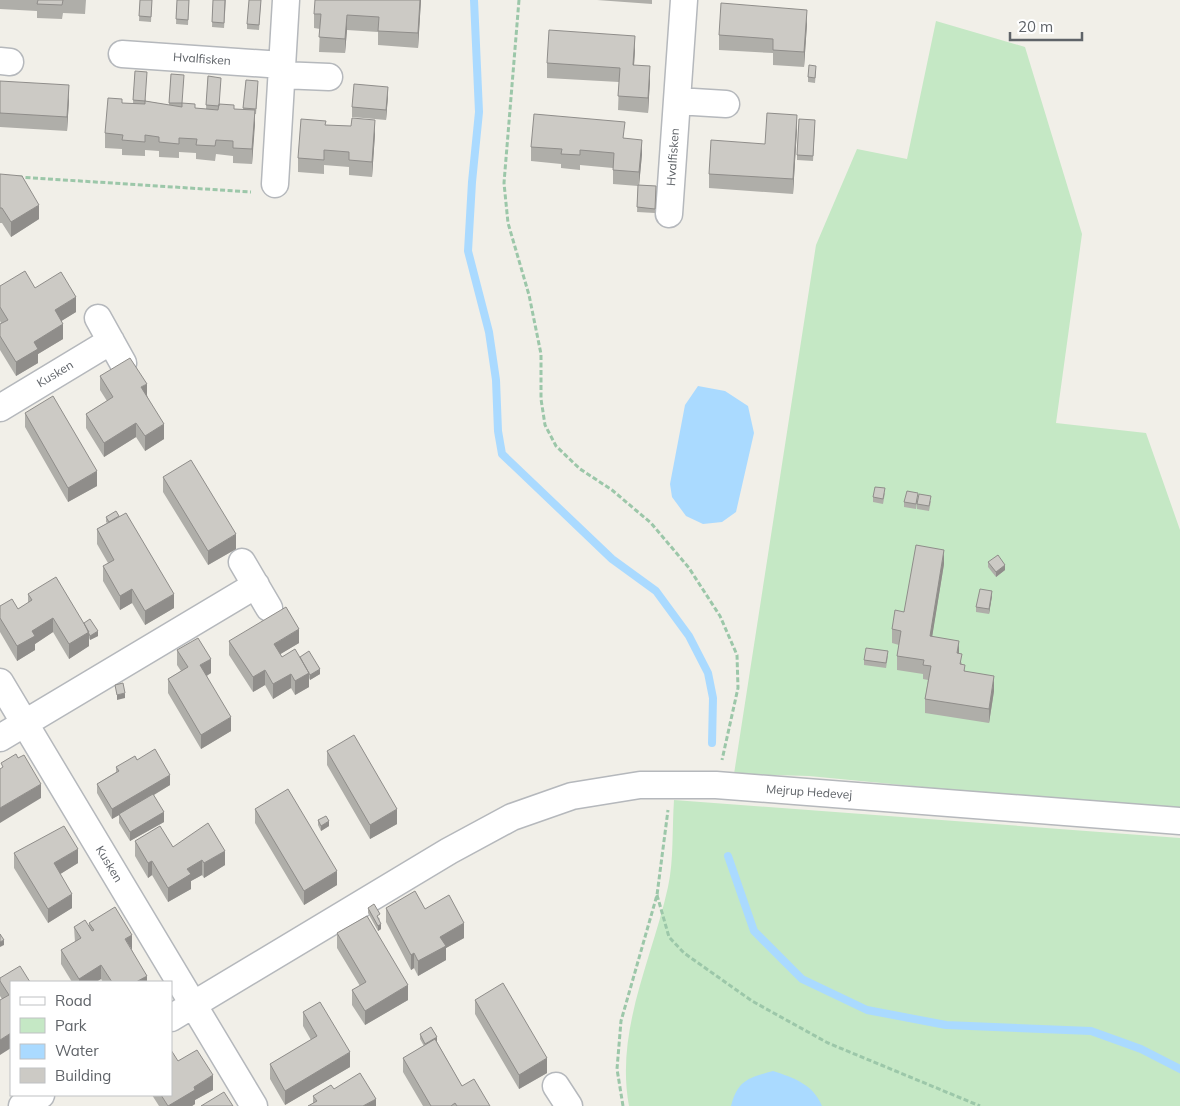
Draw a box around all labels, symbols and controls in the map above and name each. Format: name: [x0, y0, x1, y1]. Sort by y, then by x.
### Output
scale bar: [1010, 10, 1082, 42]
text: 20 m: [1018, 17, 1053, 36]
street label: Hvalfisken: [173, 49, 231, 68]
street label: Hvalfisken: [663, 128, 682, 186]
street label: Kusken: [34, 357, 76, 390]
street label: Mejrup Hedevej: [765, 781, 853, 802]
street label: Kusken: [93, 843, 126, 885]
legend: [10, 981, 172, 1096]
text: Road: [55, 991, 92, 1010]
text: Park: [55, 1016, 87, 1035]
text: Water: [55, 1041, 99, 1060]
text: Building: [55, 1066, 111, 1085]

